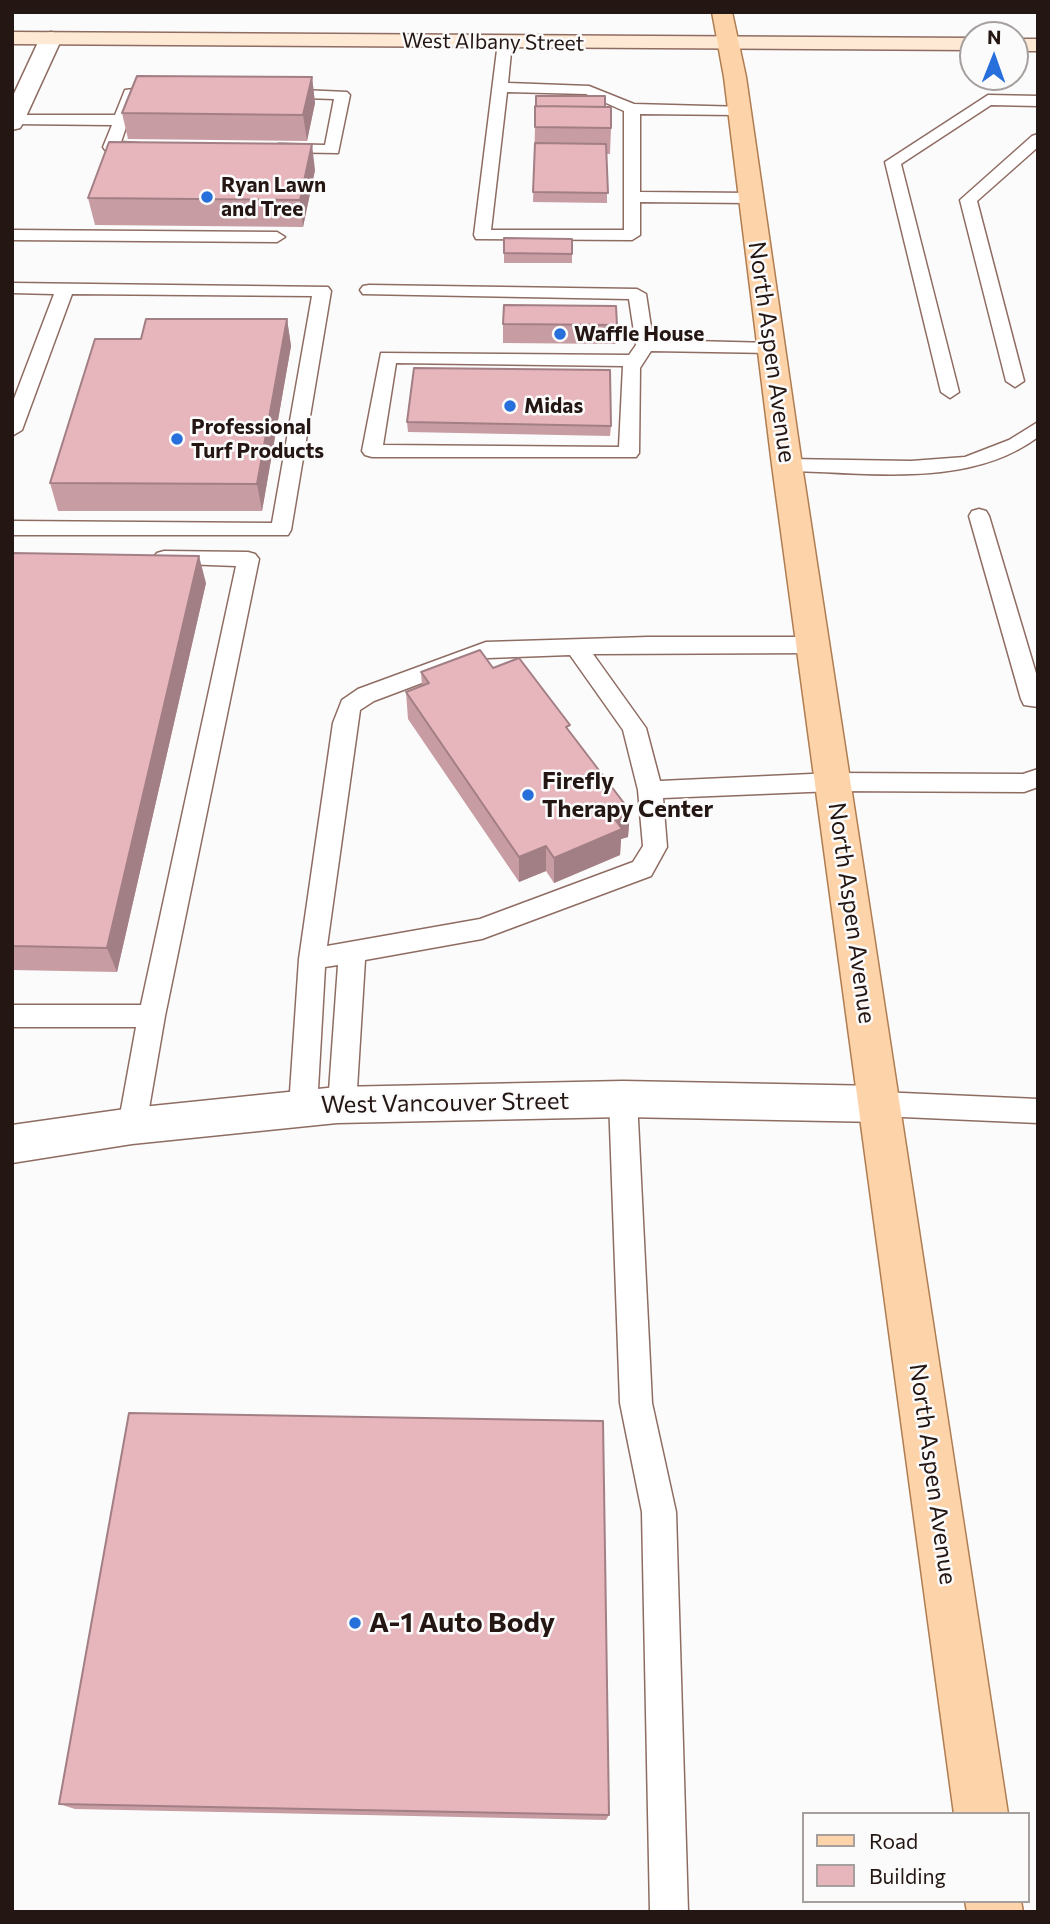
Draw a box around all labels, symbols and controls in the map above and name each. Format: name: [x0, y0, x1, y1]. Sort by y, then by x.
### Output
north arrow: [959, 21, 1029, 91]
text: N: [987, 25, 1002, 48]
street label: West Albany Street: [402, 28, 584, 56]
place label: Ryan Lawn and Tree: [221, 172, 326, 222]
marker: Ryan Lawn and Tree: [199, 189, 215, 205]
street label: North Aspen Avenue: [742, 240, 802, 464]
place label: Waffle House: [574, 321, 704, 347]
marker: Waffle House: [552, 326, 568, 342]
place label: Midas: [524, 393, 583, 419]
marker: Midas: [502, 398, 518, 414]
place label: Professional Turf Products: [191, 414, 324, 464]
marker: Professional Turf Products: [169, 431, 185, 447]
place label: Firefly Therapy Center: [542, 767, 713, 823]
marker: Firefly Therapy Center: [520, 787, 536, 803]
street label: North Aspen Avenue: [822, 801, 882, 1025]
street label: West Vancouver Street: [321, 1086, 569, 1120]
street label: North Aspen Avenue: [903, 1362, 963, 1586]
place label: A-1 Auto Body: [369, 1606, 555, 1640]
marker: A-1 Auto Body: [347, 1615, 363, 1631]
legend: [802, 1812, 1029, 1903]
text: Road: [869, 1828, 918, 1853]
text: Building: [869, 1863, 946, 1888]

